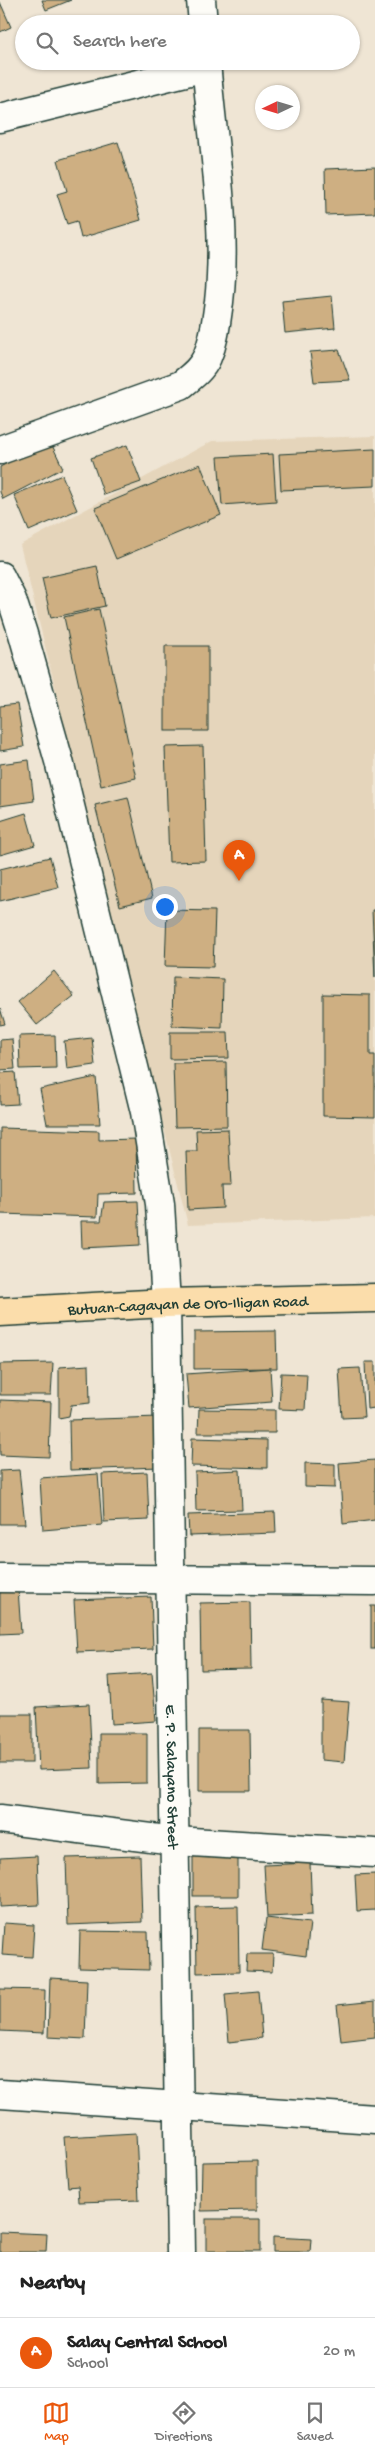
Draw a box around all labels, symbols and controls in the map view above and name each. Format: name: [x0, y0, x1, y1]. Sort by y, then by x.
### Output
search box: [15, 15, 360, 70]
icon: search: [33, 29, 61, 57]
text: Search here: [73, 31, 167, 54]
north arrow: [255, 85, 300, 130]
pin: A: [223, 840, 255, 881]
your location: [152, 894, 178, 920]
street label: Butuan-Cagayan de Oro-Iligan Road: [66, 1294, 310, 1321]
street label: E. P. Salayano Street: [159, 1704, 181, 1850]
text: Nearby: [20, 2272, 85, 2297]
text: Salay Central School: [67, 2332, 227, 2355]
text: A: [31, 2343, 41, 2362]
text: 20 m: [323, 2343, 355, 2362]
text: School: [67, 2355, 109, 2374]
tab: Map: [42, 2399, 70, 2446]
tab: Directions: [155, 2399, 212, 2446]
tab: Saved: [297, 2399, 333, 2446]

